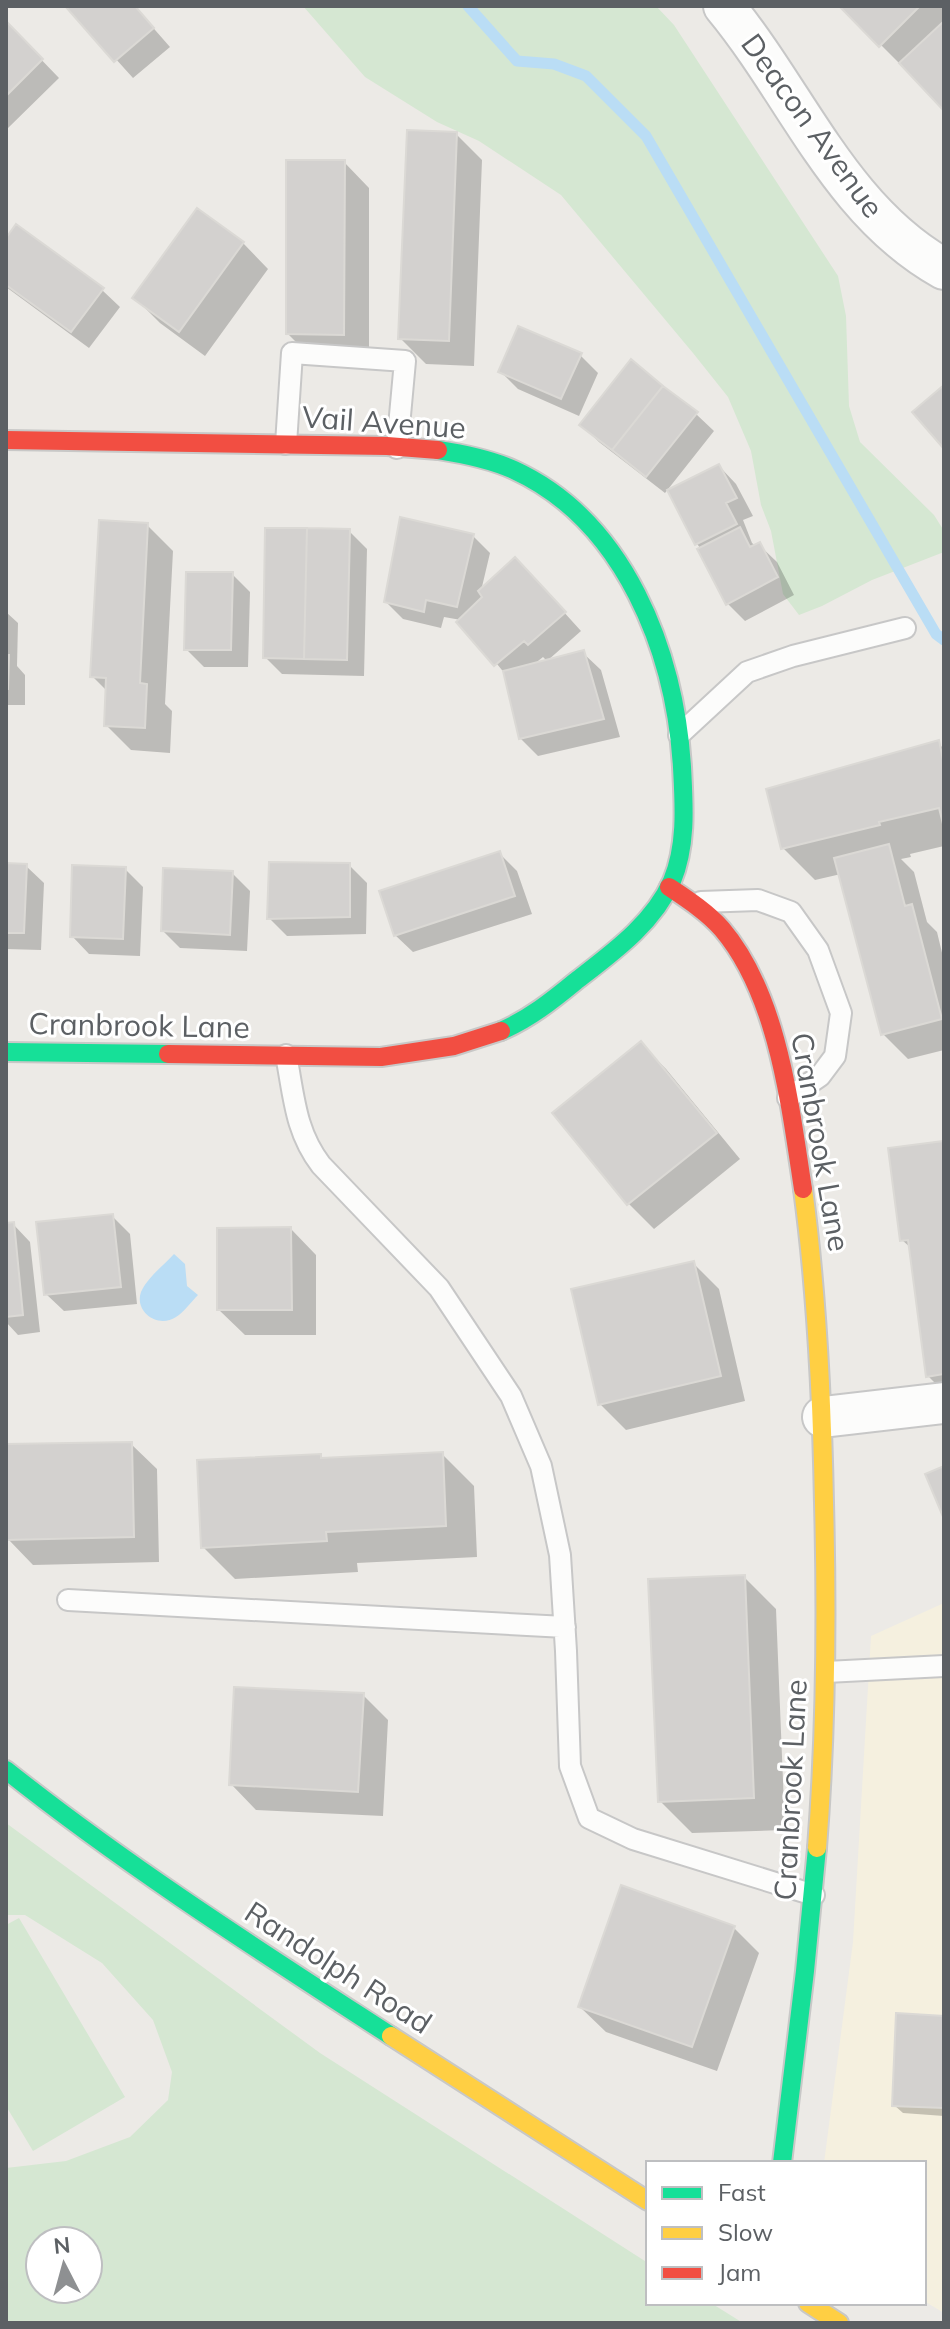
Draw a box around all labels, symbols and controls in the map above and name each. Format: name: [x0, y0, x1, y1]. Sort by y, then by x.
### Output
street label: Deacon Avenue: [733, 26, 892, 225]
street label: Vail Avenue: [301, 397, 467, 447]
street label: Cranbrook Lane: [28, 1004, 250, 1046]
street label: Cranbrook Lane: [783, 1030, 859, 1254]
street label: Cranbrook Lane: [765, 1678, 815, 1901]
street label: Randolph Road: [238, 1893, 439, 2042]
legend: [646, 2161, 926, 2305]
text: Fast: [718, 2177, 766, 2207]
text: Slow: [718, 2217, 773, 2247]
north arrow: [24, 2225, 104, 2305]
text: N: [52, 2230, 72, 2260]
text: Jam: [718, 2257, 761, 2287]

